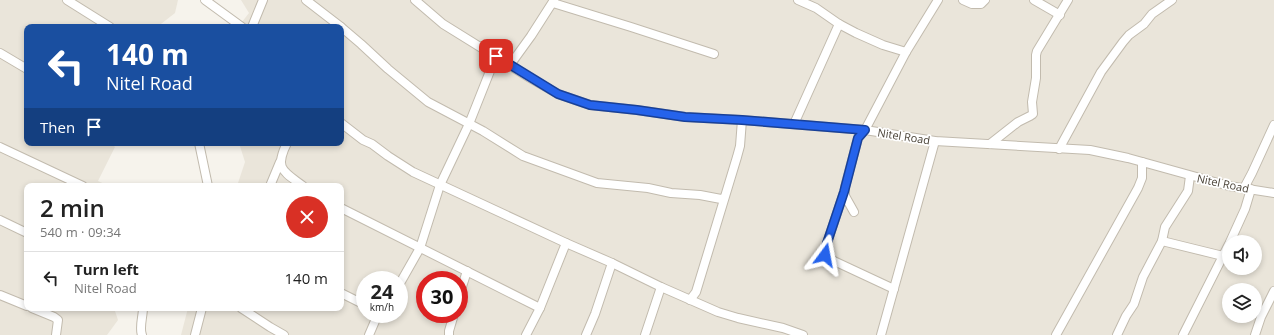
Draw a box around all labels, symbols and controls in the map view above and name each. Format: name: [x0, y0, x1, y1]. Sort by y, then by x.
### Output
text: 140 m: [106, 35, 189, 73]
pin: [479, 39, 513, 73]
icon: left: [40, 40, 92, 92]
icon: arrive: [485, 45, 507, 67]
text: Nitel Road: [106, 71, 193, 95]
icon: arrive: [83, 116, 105, 138]
text: Then: [40, 117, 75, 137]
street label: Nitel Road: [877, 124, 931, 148]
street label: Nitel Road: [1195, 170, 1251, 196]
text: 2 min: [40, 191, 105, 224]
button: close: [286, 196, 328, 238]
text: 540 m · 09:34: [40, 223, 121, 241]
position arrow: [804, 234, 846, 276]
map controls: [1222, 235, 1262, 323]
button: sound: [1222, 235, 1262, 275]
text: Turn left: [74, 259, 139, 279]
icon: left: [40, 267, 62, 289]
text: 140 m: [284, 268, 328, 288]
speed limit sign: 30: [416, 271, 468, 323]
text: 24: [371, 278, 393, 305]
text: Nitel Road: [74, 279, 137, 297]
button: layers: [1222, 283, 1262, 323]
text: km/h: [370, 300, 394, 314]

